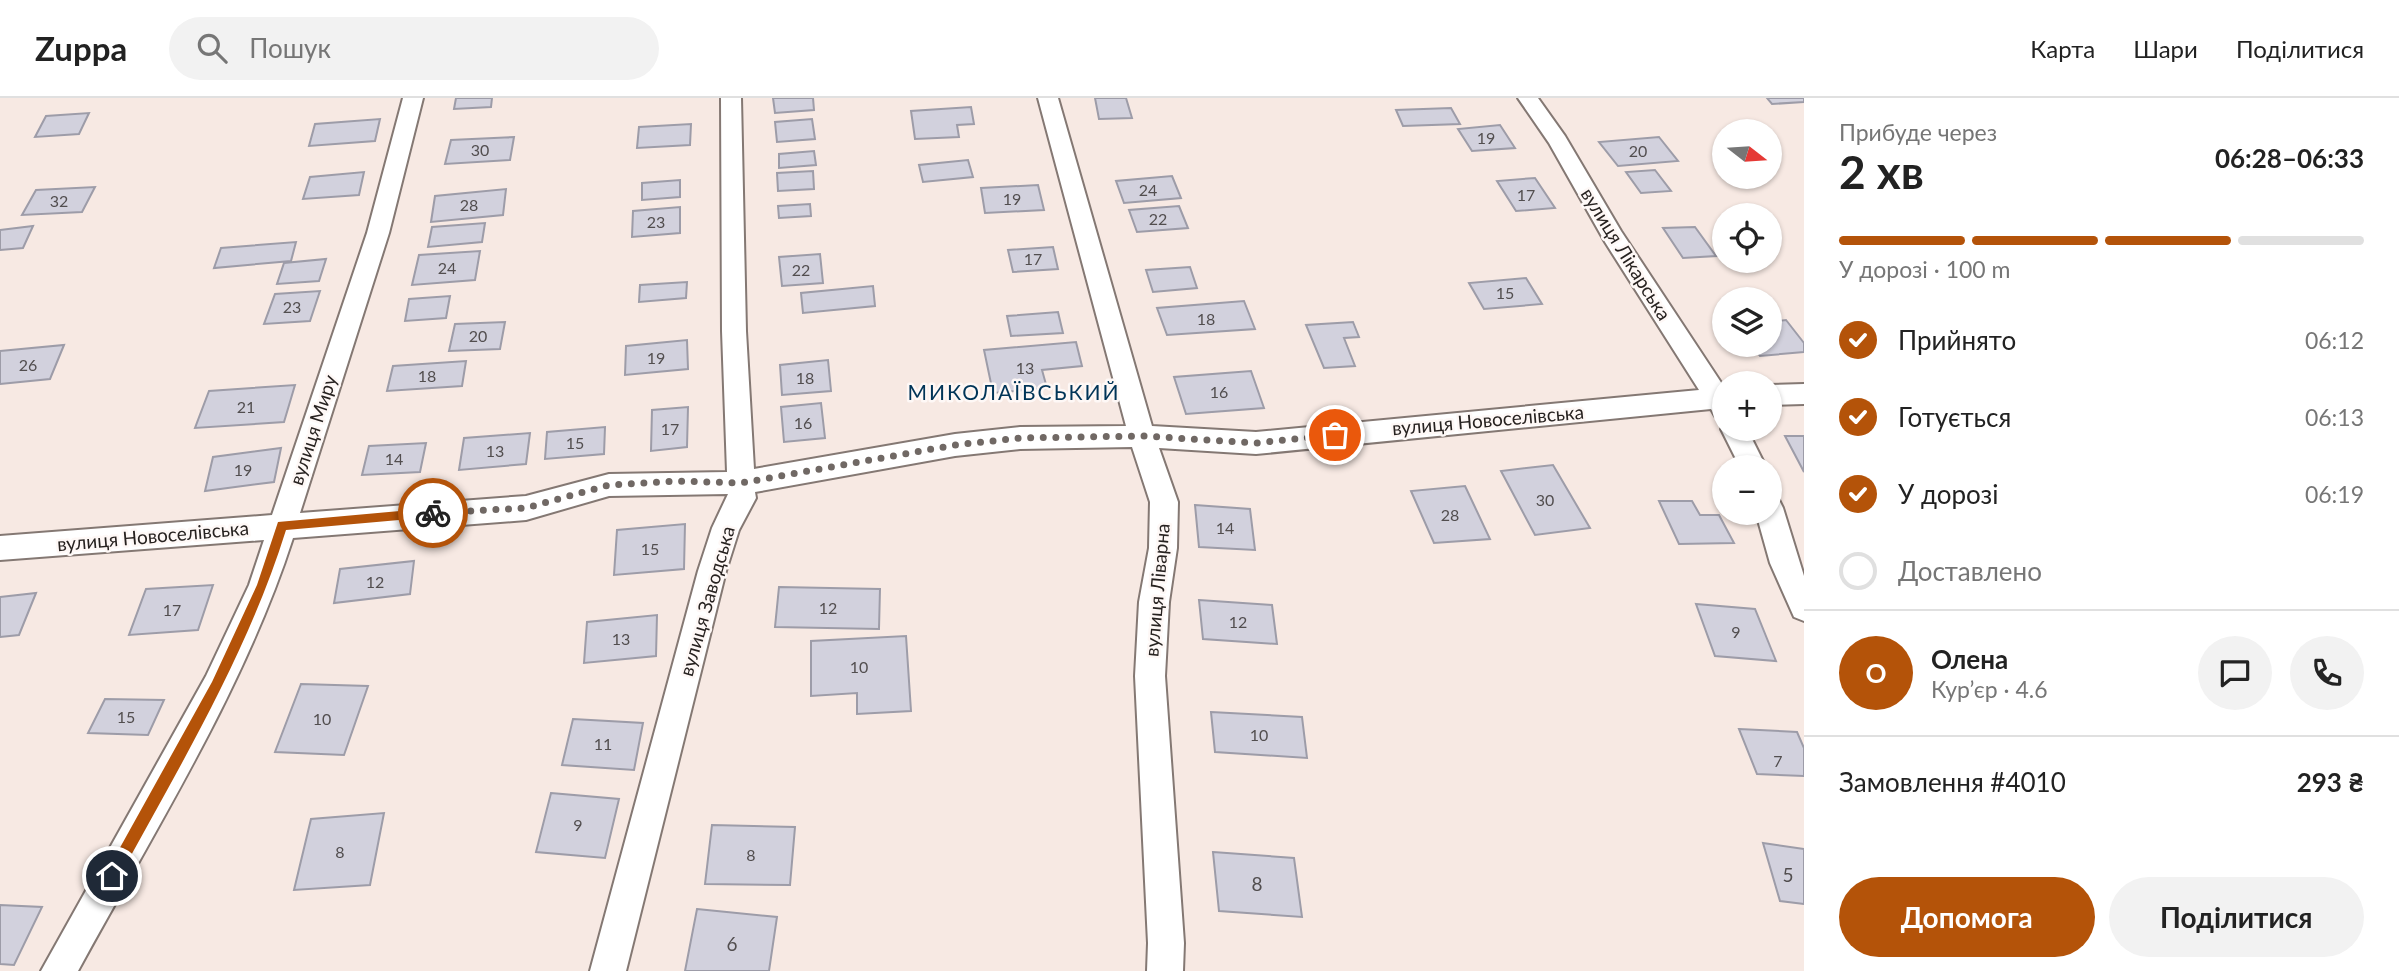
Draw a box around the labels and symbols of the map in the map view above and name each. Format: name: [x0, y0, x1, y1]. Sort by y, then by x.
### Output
north arrow: [1712, 119, 1782, 189]
house number: 19: [1477, 128, 1495, 147]
house number: 30: [471, 140, 489, 159]
house number: 20: [1629, 141, 1647, 160]
house number: 24: [1139, 180, 1157, 199]
street label: вулиця Лікарська: [1577, 183, 1676, 324]
house number: 17: [1517, 185, 1535, 204]
house number: 19: [1003, 189, 1021, 208]
house number: 32: [50, 191, 68, 210]
house number: 28: [460, 195, 478, 214]
house number: 22: [1149, 209, 1167, 228]
house number: 23: [647, 212, 665, 231]
house number: 17: [1024, 249, 1042, 268]
house number: 24: [438, 258, 456, 277]
house number: 22: [792, 260, 810, 279]
house number: 15: [1496, 283, 1514, 302]
house number: 23: [283, 297, 301, 316]
house number: 18: [1197, 309, 1215, 328]
house number: 20: [469, 326, 487, 345]
house number: 19: [647, 348, 665, 367]
house number: 26: [19, 355, 37, 374]
house number: 13: [1016, 358, 1034, 377]
house number: 18: [418, 366, 436, 385]
house number: 18: [796, 368, 814, 387]
street label: вулиця Миру: [284, 372, 341, 488]
district label: МИКОЛАЇВСЬКИЙ: [907, 379, 1121, 404]
house number: 16: [1210, 382, 1228, 401]
house number: 21: [237, 397, 255, 416]
street label: вулиця Новоселівська: [1391, 400, 1585, 439]
pin: [1305, 405, 1365, 465]
house number: 16: [794, 413, 812, 432]
house number: 17: [661, 419, 679, 438]
house number: 15: [566, 433, 584, 452]
house number: 13: [486, 441, 504, 460]
house number: 14: [385, 449, 403, 468]
house number: 19: [234, 460, 252, 479]
courier: [398, 478, 468, 548]
house number: 30: [1536, 490, 1554, 509]
house number: 28: [1441, 505, 1459, 524]
street label: вулиця Новоселівська: [56, 516, 250, 555]
house number: 14: [1216, 518, 1234, 537]
street label: вулиця Ліварна: [1139, 522, 1174, 658]
street label: вулиця Заводська: [674, 523, 739, 679]
house number: 15: [641, 539, 659, 558]
house number: 12: [366, 572, 384, 591]
house number: 12: [819, 598, 837, 617]
house number: 17: [163, 600, 181, 619]
house number: 12: [1229, 612, 1247, 631]
house number: 9: [1731, 622, 1741, 641]
house number: 13: [612, 629, 630, 648]
house number: 10: [850, 657, 868, 676]
house number: 15: [117, 707, 135, 726]
house number: 10: [313, 709, 331, 728]
house number: 10: [1250, 725, 1268, 744]
house number: 11: [594, 734, 612, 753]
house number: 7: [1773, 751, 1783, 770]
house number: 9: [573, 815, 583, 834]
house number: 8: [335, 842, 345, 861]
house number: 8: [746, 845, 756, 864]
pin: [82, 846, 142, 906]
house number: 5: [1782, 863, 1794, 886]
house number: 8: [1251, 872, 1263, 895]
house number: 6: [726, 932, 738, 955]

